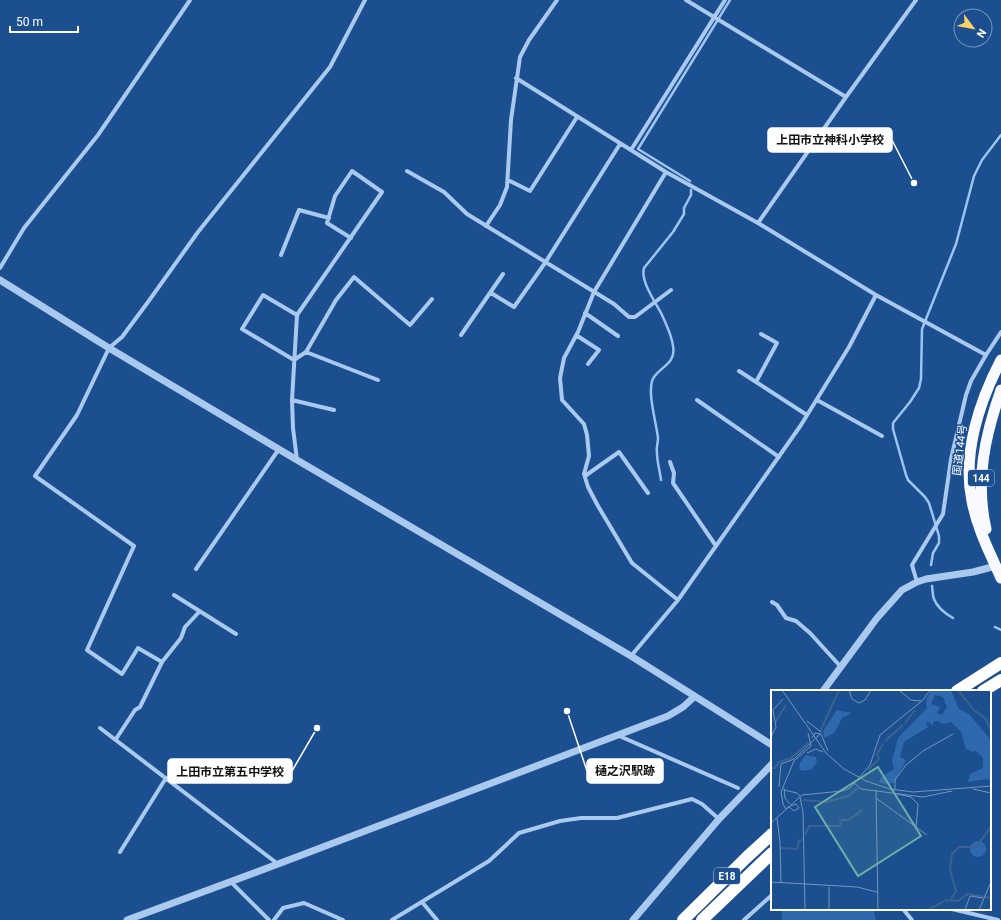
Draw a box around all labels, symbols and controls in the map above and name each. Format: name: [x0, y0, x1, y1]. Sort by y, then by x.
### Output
scale bar: [10, 8, 78, 34]
north arrow: [953, 8, 993, 48]
text: 50 m: [16, 15, 43, 29]
text: N: [973, 26, 989, 40]
callout: 上田市立神科小学校: [768, 128, 892, 152]
text: 上田市立神科小学校: [776, 133, 884, 147]
street label: 国道144号: [950, 424, 970, 476]
road number: 144: [968, 470, 994, 486]
inset map: [771, 690, 991, 910]
callout: 上田市立第五中学校: [168, 759, 292, 783]
callout: 樋之沢駅跡: [587, 759, 663, 783]
text: 樋之沢駅跡: [595, 764, 655, 778]
text: 上田市立第五中学校: [176, 765, 284, 779]
road number: E18: [714, 868, 740, 884]

